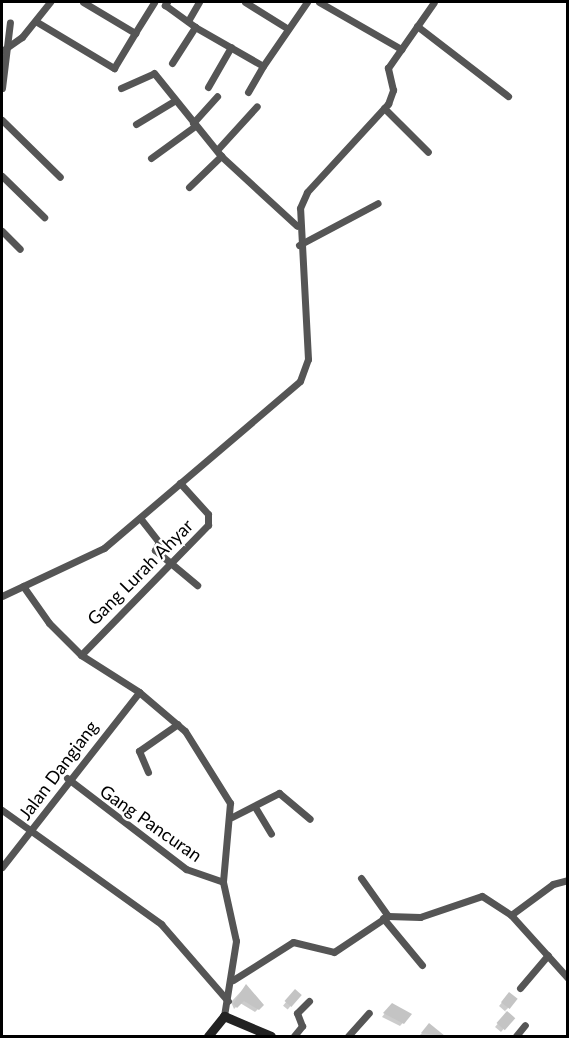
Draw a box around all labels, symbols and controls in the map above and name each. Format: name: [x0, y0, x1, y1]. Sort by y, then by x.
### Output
street label: Gang Lurah Ahyar: [82, 514, 198, 630]
street label: Jalan Dangiang: [14, 716, 102, 824]
street label: Gang Pancuran: [96, 780, 206, 866]

